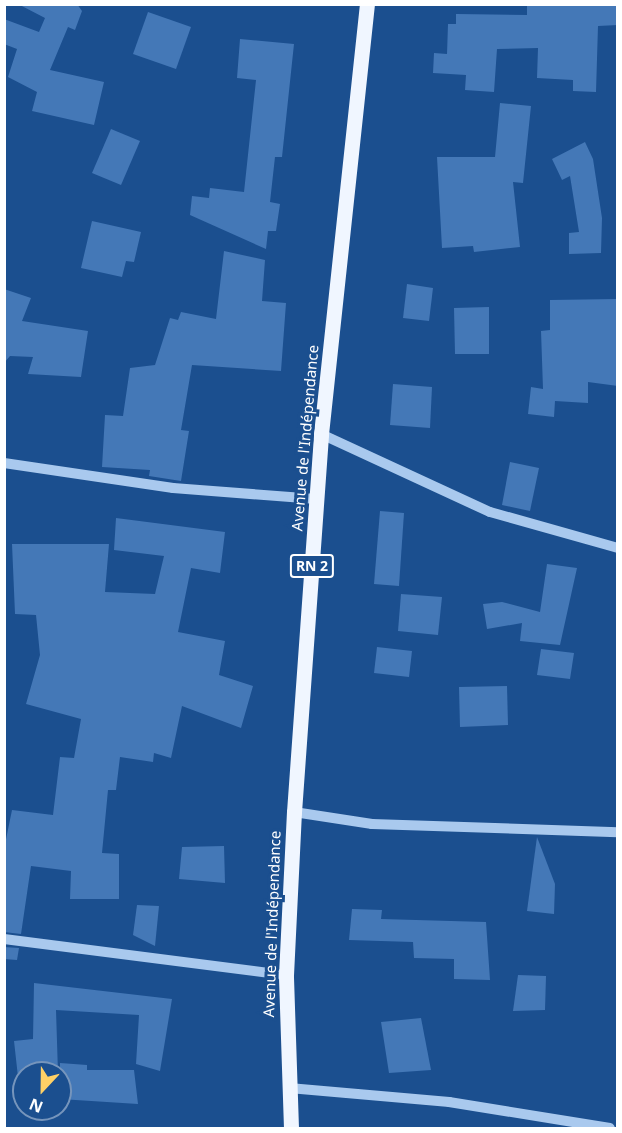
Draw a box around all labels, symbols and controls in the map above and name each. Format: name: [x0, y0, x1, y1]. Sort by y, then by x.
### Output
street label: Avenue de l'Indépendance: [288, 344, 322, 532]
road number: RN 2: [290, 555, 334, 577]
street label: Avenue de l'Indépendance: [260, 830, 284, 1018]
north arrow: [12, 1061, 72, 1121]
text: N: [26, 1093, 46, 1118]

